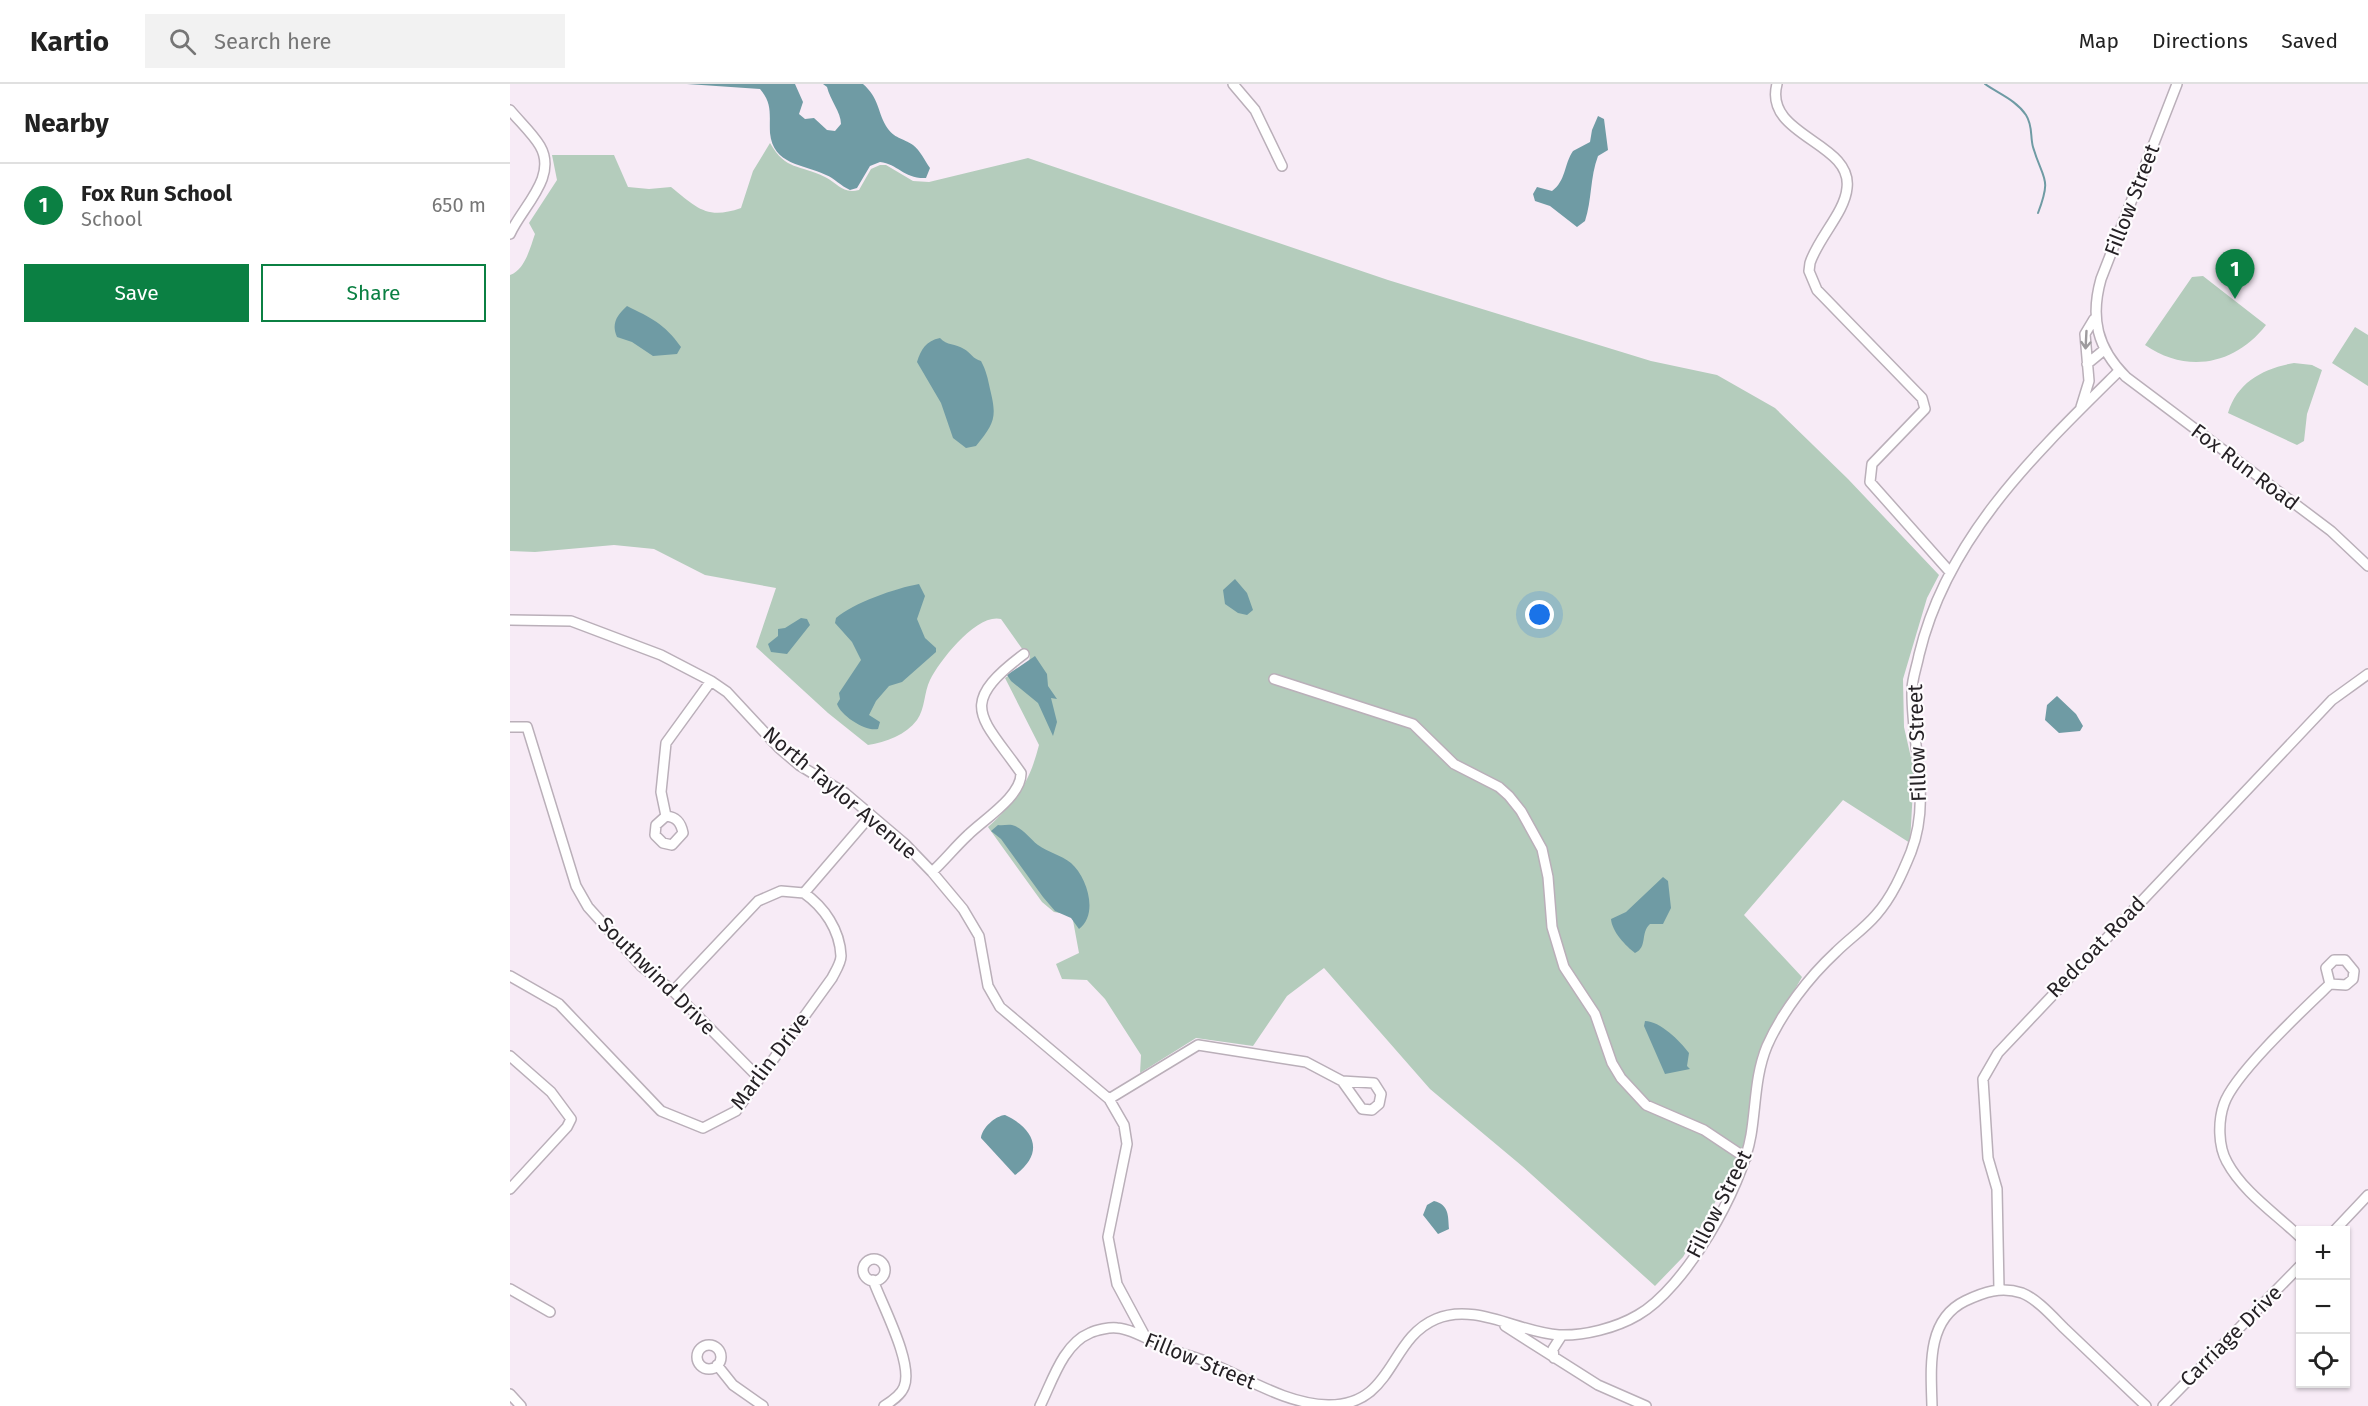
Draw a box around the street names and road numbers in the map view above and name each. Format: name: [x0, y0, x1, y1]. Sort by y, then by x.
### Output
street label: Fillow Street: [2099, 140, 2165, 260]
street label: Fox Run Road: [2186, 418, 2304, 516]
street label: Fillow Street: [1902, 683, 1932, 802]
street label: North Taylor Avenue: [758, 721, 922, 865]
street label: Redcoat Road: [2041, 891, 2151, 1003]
street label: Southwind Drive: [592, 911, 722, 1041]
street label: Marlin Drive: [725, 1007, 815, 1115]
street label: Fillow Street: [1681, 1145, 1757, 1262]
street label: Carriage Drive: [2175, 1280, 2287, 1392]
street label: Fillow Street: [1141, 1327, 1260, 1395]

